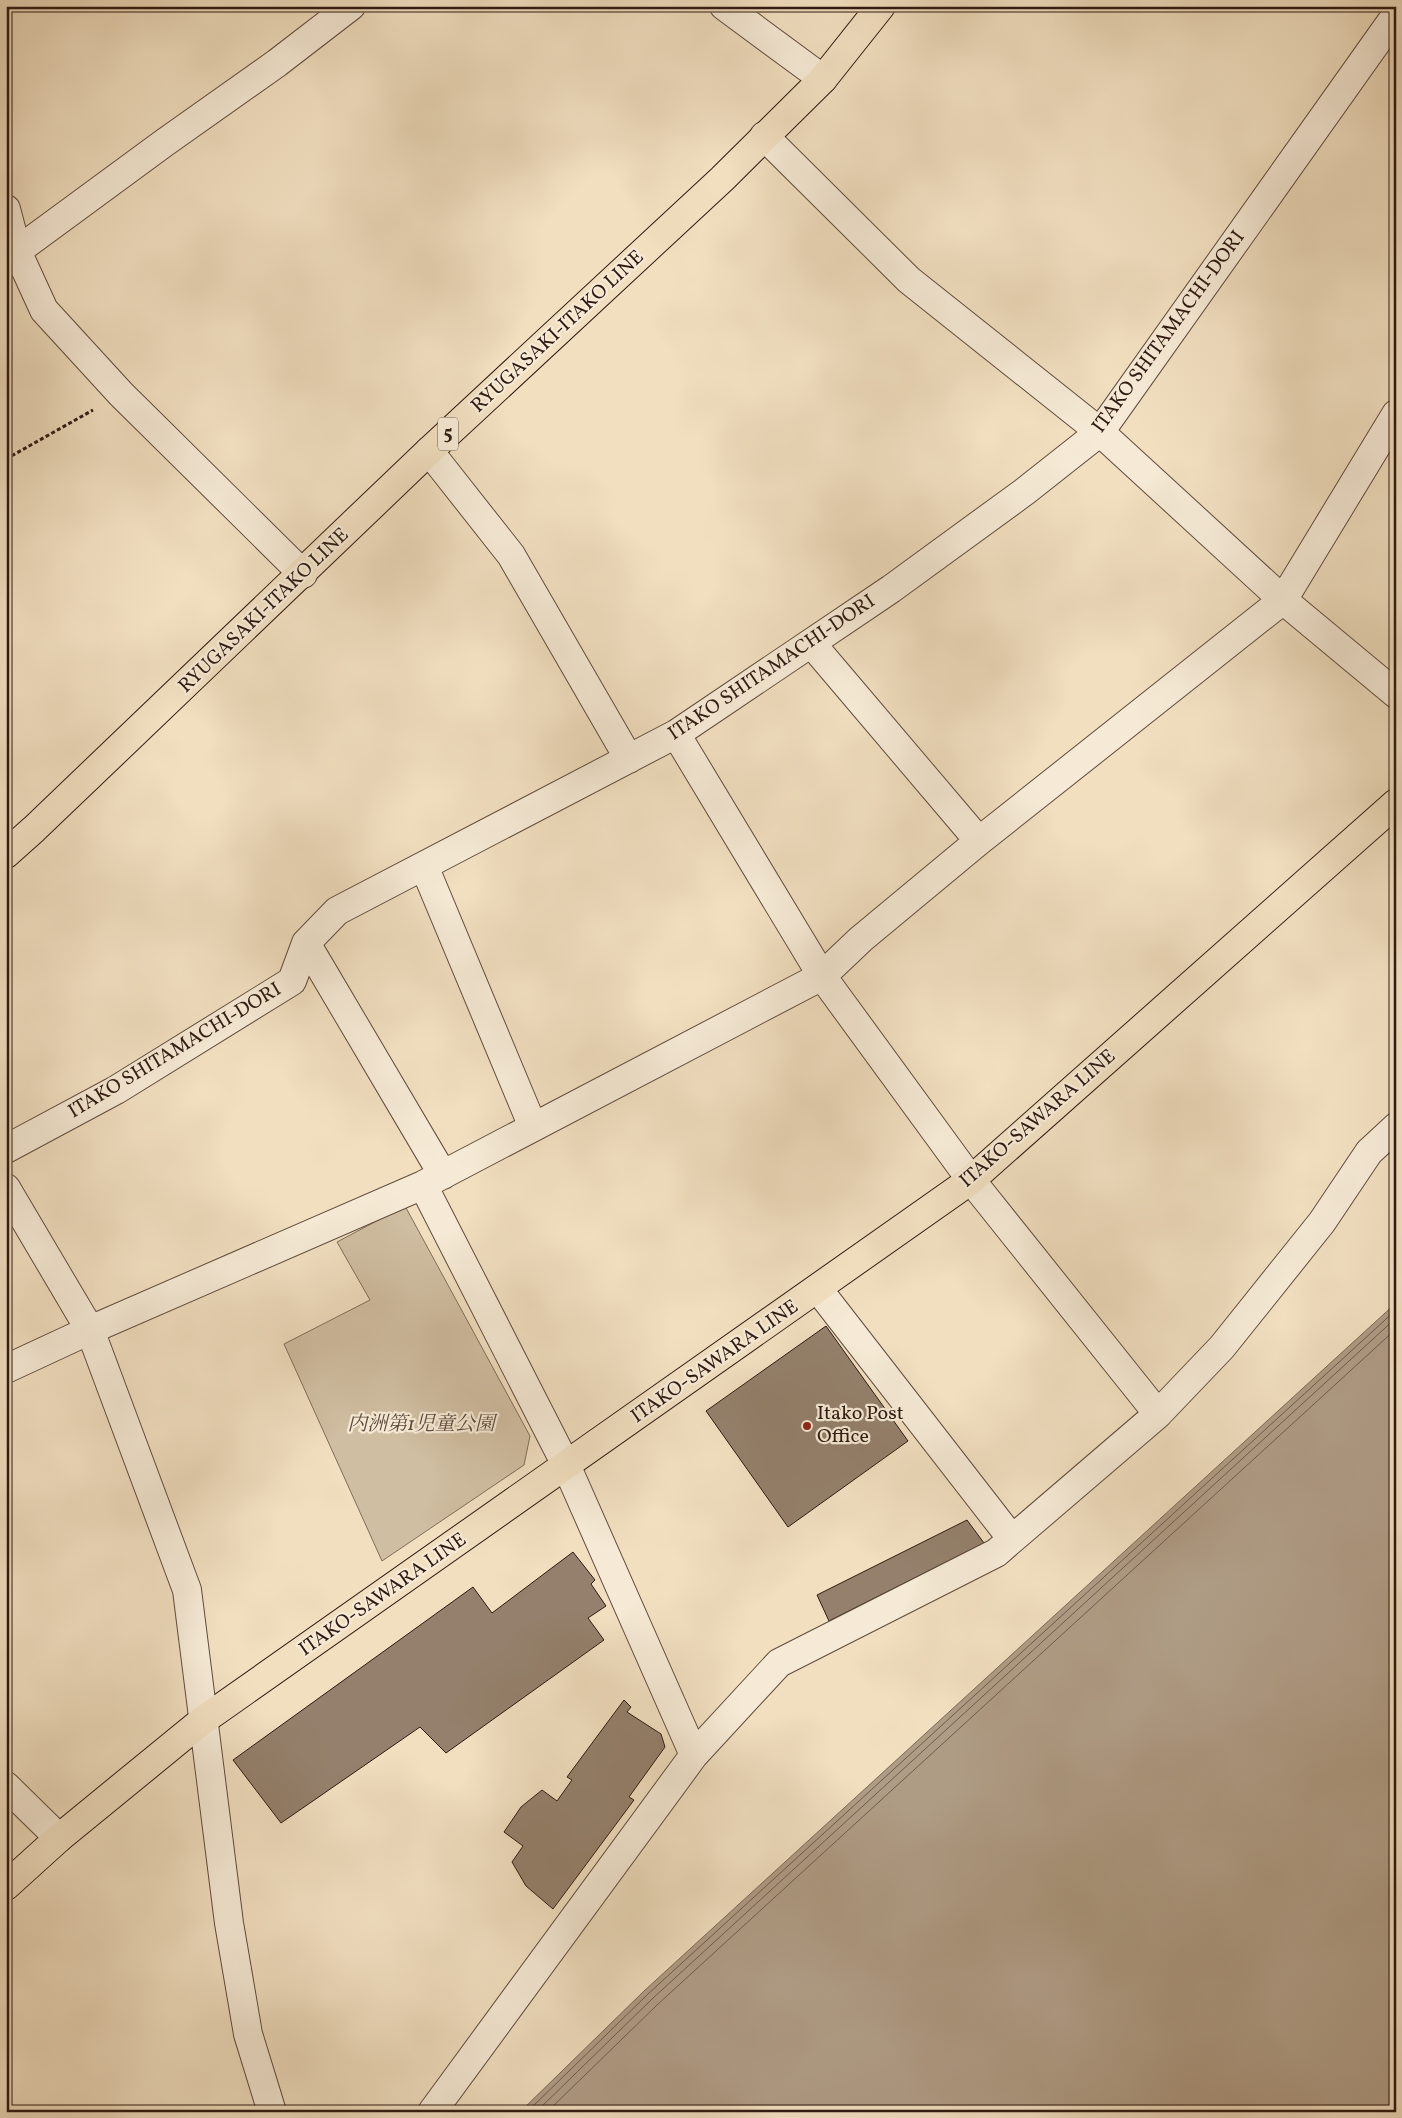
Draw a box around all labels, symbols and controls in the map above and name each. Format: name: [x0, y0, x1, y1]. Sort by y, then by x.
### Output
street label: ITAKO SHITAMACHI-DORI: [1086, 225, 1252, 439]
street label: RYUGASAKI-ITAKO LINE: [465, 244, 651, 420]
road number: 5: [438, 418, 458, 450]
street label: RYUGASAKI-ITAKO LINE: [172, 522, 356, 700]
street label: ITAKO SHITAMACHI-DORI: [663, 588, 881, 748]
street label: ITAKO SHITAMACHI-DORI: [63, 976, 287, 1126]
street label: ITAKO-SAWARA LINE: [954, 1043, 1122, 1195]
street label: ITAKO-SAWARA LINE: [626, 1293, 804, 1431]
place label: Itako Post Office: [817, 1400, 904, 1451]
park label: 内洲第1児童公園: [347, 1411, 498, 1439]
marker: Itako Post Office: [801, 1420, 813, 1432]
street label: ITAKO-SAWARA LINE: [294, 1526, 472, 1664]

